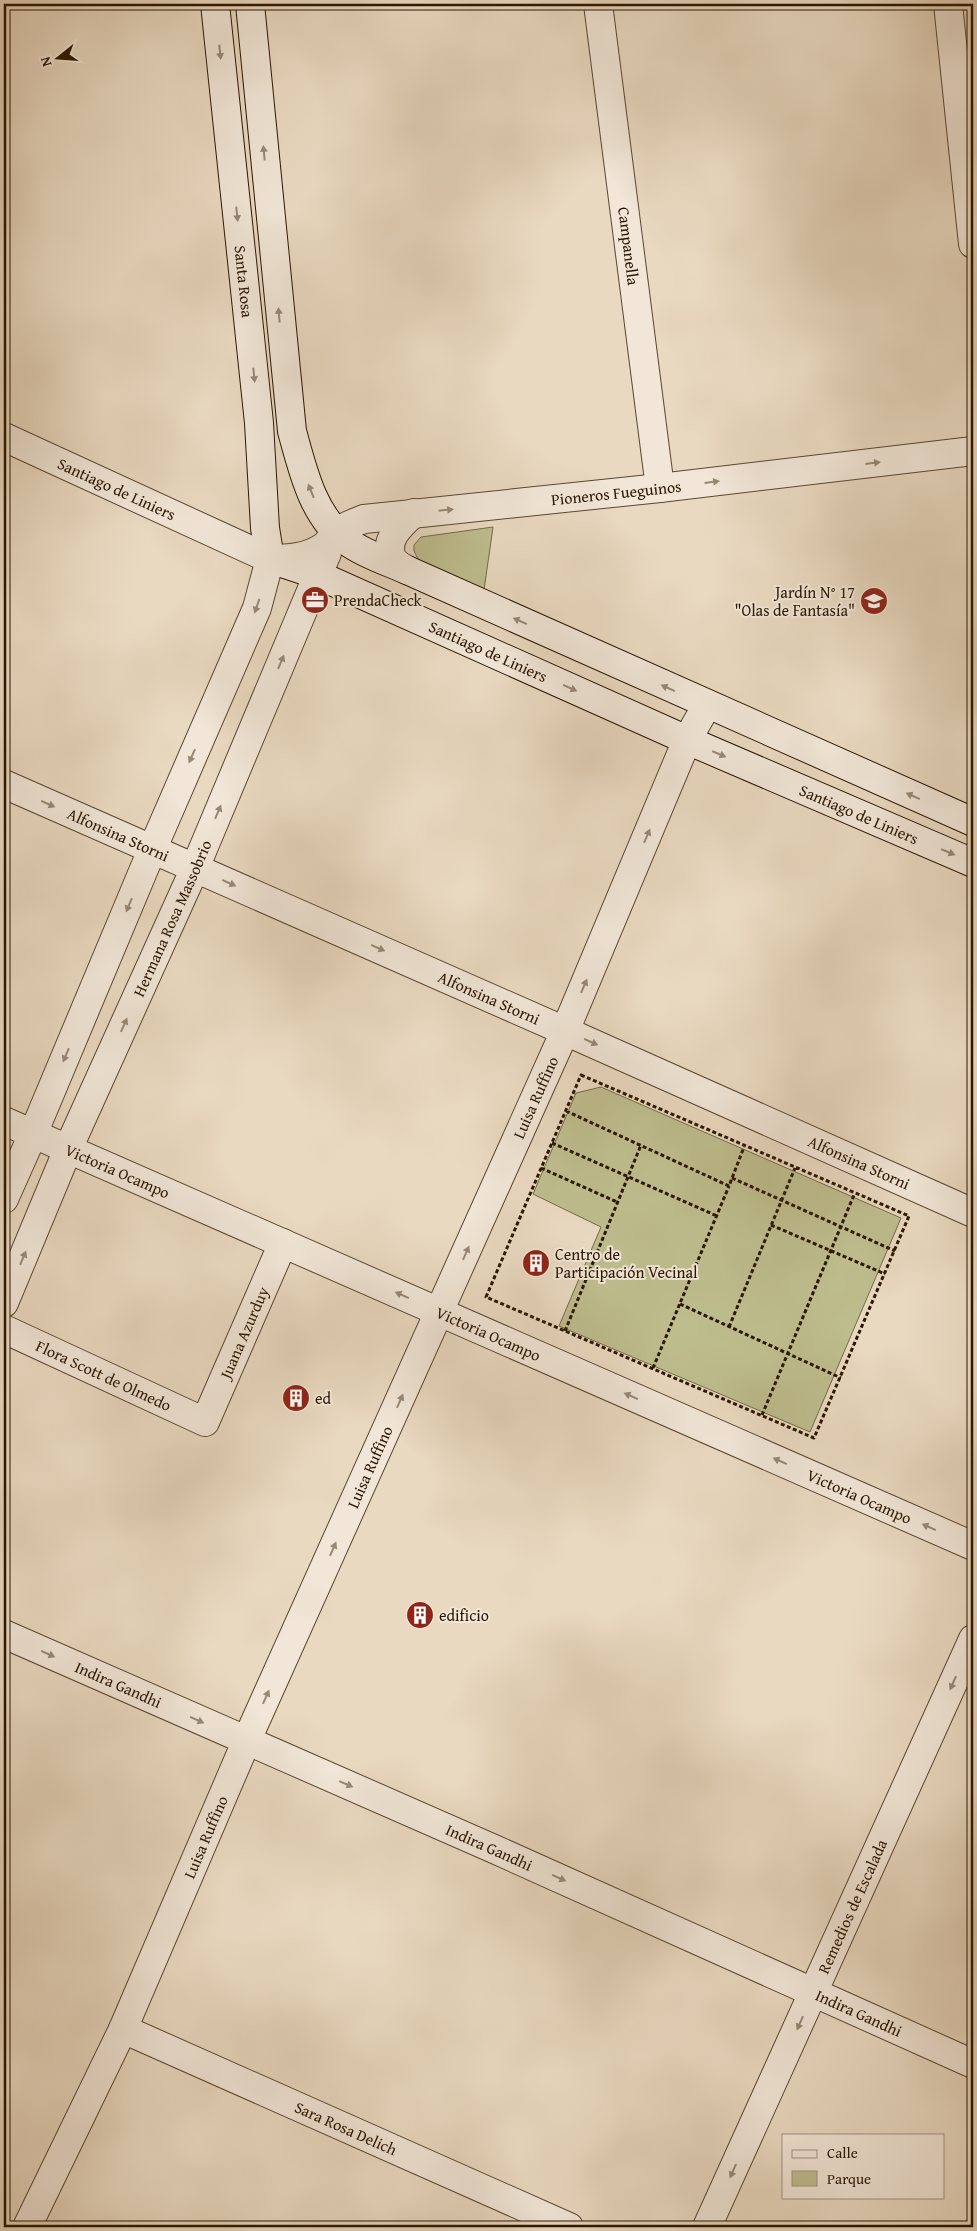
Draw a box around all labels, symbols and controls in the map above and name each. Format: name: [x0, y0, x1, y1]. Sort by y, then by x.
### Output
north arrow: [32, 32, 82, 82]
one-way arrow: [216, 45, 224, 61]
text: N: [34, 54, 56, 69]
one-way arrow: [260, 145, 268, 161]
one-way arrow: [233, 206, 241, 222]
street label: Campanella: [612, 206, 646, 287]
street label: Santa Rosa: [228, 244, 260, 319]
one-way arrow: [275, 307, 283, 323]
one-way arrow: [250, 368, 258, 384]
street label: Santiago de Liniers: [54, 451, 180, 526]
one-way arrow: [866, 459, 882, 467]
street label: Pioneros Fueguinos: [550, 474, 683, 511]
one-way arrow: [704, 478, 720, 486]
one-way arrow: [307, 483, 315, 498]
one-way arrow: [438, 506, 454, 514]
place label: Jardín N° 17 "Olas de Fantasía": [734, 580, 855, 622]
office icon: PrendaCheck: [300, 585, 330, 615]
school or university icon: Jardín N° 17 "Olas de Fantasía": [859, 586, 889, 616]
place label: PrendaCheck: [334, 588, 423, 612]
one-way arrow: [253, 599, 260, 614]
street label: Santiago de Liniers: [425, 614, 551, 688]
one-way arrow: [513, 617, 527, 625]
one-way arrow: [278, 655, 286, 669]
one-way arrow: [661, 683, 675, 691]
one-way arrow: [563, 684, 577, 692]
one-way arrow: [188, 749, 196, 763]
one-way arrow: [711, 750, 726, 758]
street label: Santiago de Liniers: [796, 778, 922, 850]
one-way arrow: [906, 791, 920, 799]
one-way arrow: [41, 800, 55, 808]
street label: Alfonsina Storni: [64, 801, 174, 868]
one-way arrow: [215, 805, 223, 819]
one-way arrow: [644, 829, 652, 843]
street label: Hermana Rosa Massobrio: [126, 836, 217, 1000]
one-way arrow: [941, 848, 956, 856]
one-way arrow: [222, 880, 236, 888]
one-way arrow: [124, 898, 132, 912]
one-way arrow: [371, 945, 385, 953]
street label: Alfonsina Storni: [434, 965, 544, 1031]
one-way arrow: [581, 979, 589, 993]
one-way arrow: [120, 1018, 128, 1032]
one-way arrow: [584, 1038, 598, 1046]
one-way arrow: [62, 1048, 70, 1063]
street label: Luisa Ruffino: [506, 1052, 564, 1142]
street label: Alfonsina Storni: [804, 1129, 914, 1196]
street label: Victoria Ocampo: [61, 1137, 174, 1204]
place label: Centro de Participación Vecinal: [555, 1242, 698, 1284]
one-way arrow: [463, 1246, 471, 1260]
building icon: Centro de Participación Vecinal: [521, 1248, 551, 1278]
one-way arrow: [19, 1251, 27, 1265]
street label: Juana Azurduy: [213, 1283, 275, 1384]
one-way arrow: [395, 1291, 409, 1299]
street label: Victoria Ocampo: [432, 1300, 545, 1367]
street label: Flora Scott de Olmedo: [32, 1333, 176, 1417]
building icon: ed: [281, 1383, 311, 1413]
place label: ed: [315, 1386, 332, 1410]
one-way arrow: [624, 1391, 638, 1399]
one-way arrow: [396, 1394, 404, 1408]
street label: Luisa Ruffino: [341, 1422, 399, 1512]
one-way arrow: [773, 1457, 787, 1465]
street label: Victoria Ocampo: [803, 1463, 916, 1530]
one-way arrow: [922, 1522, 936, 1530]
one-way arrow: [329, 1542, 337, 1556]
building icon: edificio: [405, 1600, 435, 1630]
place label: edificio: [439, 1603, 489, 1627]
one-way arrow: [41, 1651, 55, 1659]
street label: Indira Gandhi: [71, 1655, 166, 1714]
one-way arrow: [949, 1676, 957, 1690]
one-way arrow: [262, 1690, 270, 1704]
one-way arrow: [190, 1716, 204, 1724]
one-way arrow: [339, 1781, 353, 1789]
street label: Luisa Ruffino: [177, 1792, 234, 1882]
street label: Indira Gandhi: [442, 1817, 537, 1877]
street label: Remedios de Escalada: [811, 1835, 893, 1977]
one-way arrow: [552, 1875, 566, 1883]
street label: Indira Gandhi: [812, 1983, 906, 2043]
one-way arrow: [795, 2016, 803, 2030]
street label: Sara Rosa Delich: [291, 2095, 401, 2161]
legend: [782, 2134, 944, 2198]
text: Calle: [827, 2142, 858, 2163]
one-way arrow: [728, 2164, 736, 2178]
text: Parque: [827, 2168, 871, 2189]

